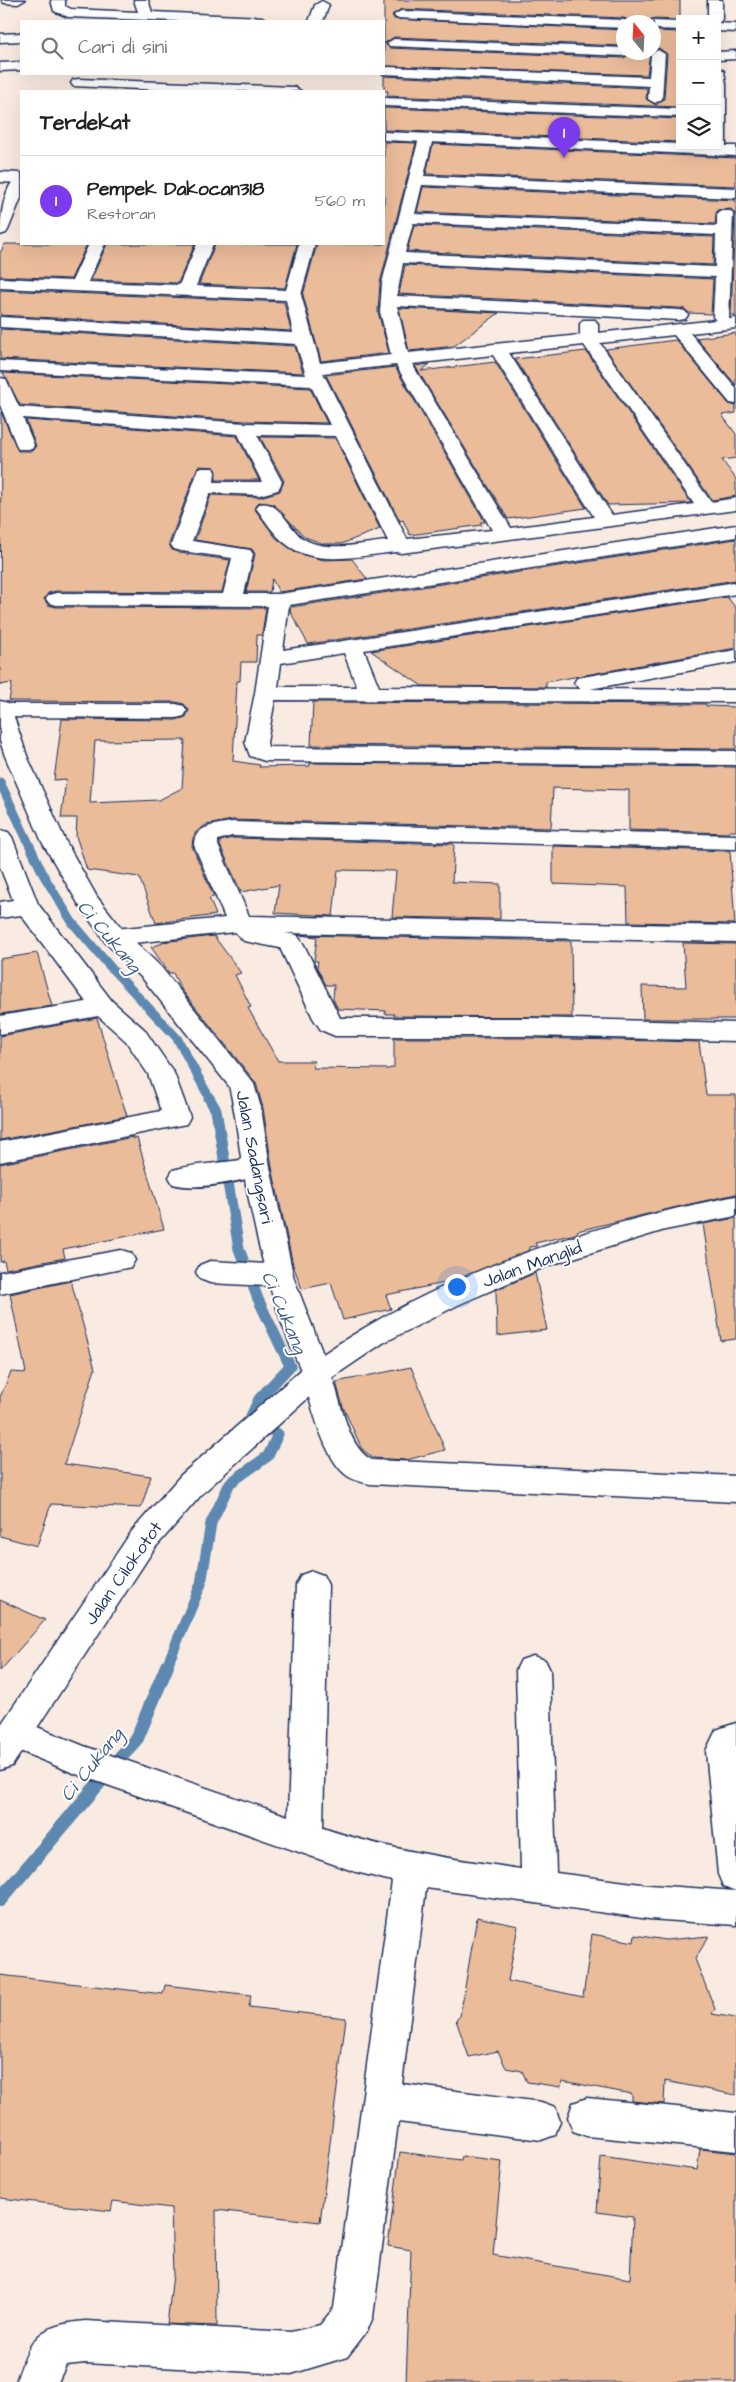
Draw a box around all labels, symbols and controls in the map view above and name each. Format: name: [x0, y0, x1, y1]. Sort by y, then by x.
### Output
north arrow: [616, 15, 661, 60]
map controls: [676, 15, 721, 150]
button: +: [676, 15, 721, 60]
search box: [20, 20, 385, 75]
icon: search: [38, 34, 66, 62]
text: Cari di sini: [78, 34, 167, 61]
button: −: [676, 60, 721, 105]
button: layers: [676, 105, 721, 150]
text: Terdekat: [40, 108, 130, 137]
pin: 1: [548, 117, 580, 158]
text: Pempek Dakocan318: [87, 176, 264, 203]
text: 1: [55, 190, 57, 212]
text: 560 m: [315, 190, 365, 212]
text: Restoran: [87, 203, 156, 225]
water label: Ci Cukang: [70, 895, 148, 980]
street label: Jalan Sadangsari: [228, 1088, 280, 1226]
street label: Jalan Manglid: [479, 1235, 586, 1295]
water label: Ci Cukang: [254, 1267, 314, 1359]
your location: [444, 1274, 470, 1300]
street label: Jalan Cilokotot: [78, 1516, 169, 1630]
water label: Ci Cukang: [54, 1721, 131, 1808]

